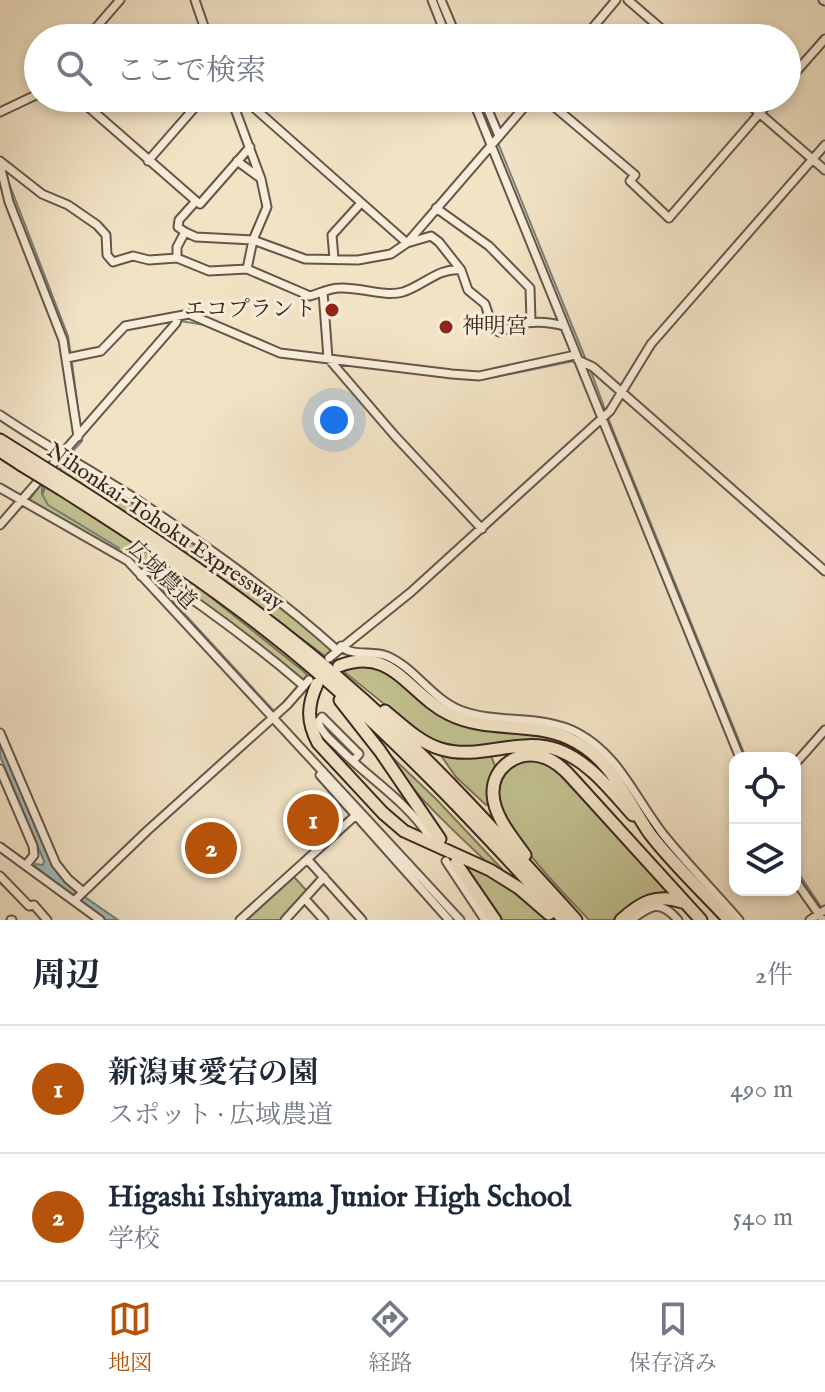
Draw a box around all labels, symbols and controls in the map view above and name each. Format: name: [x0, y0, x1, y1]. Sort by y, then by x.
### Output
search box: [24, 24, 801, 112]
icon: search: [52, 46, 96, 90]
text: ここで検索: [116, 53, 266, 91]
place label: エコプラント: [184, 296, 316, 324]
marker: エコプラント: [323, 301, 341, 319]
place label: 神明宮: [462, 313, 528, 341]
marker: 神明宮: [437, 318, 455, 336]
your location: [314, 400, 354, 440]
street label: Nihonkai-Tohoku Expressway: [41, 437, 289, 617]
street label: 広域農道: [120, 534, 202, 616]
map controls: [729, 752, 801, 896]
button: locate: [729, 752, 801, 824]
pin: 1: [287, 790, 339, 850]
pin: 2: [185, 818, 237, 878]
button: layers: [729, 824, 801, 896]
text: 周辺: [32, 955, 100, 998]
text: 2件: [755, 959, 793, 992]
text: 新潟東愛宕の園: [108, 1055, 318, 1093]
text: 1: [53, 1073, 63, 1106]
text: 490 m: [730, 1073, 793, 1106]
text: スポット · 広域農道: [108, 1099, 333, 1132]
text: Higashi Ishiyama Junior High School: [108, 1179, 571, 1217]
text: 2: [52, 1201, 64, 1234]
text: 540 m: [732, 1201, 793, 1234]
text: 学校: [108, 1223, 160, 1256]
tab: 地図: [108, 1297, 152, 1378]
tab: 経路: [368, 1297, 413, 1378]
tab: 保存済み: [629, 1297, 717, 1378]

